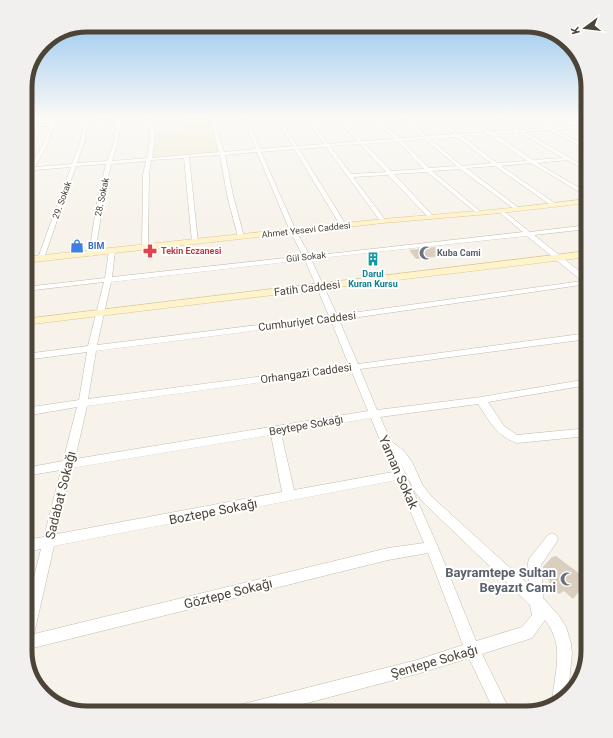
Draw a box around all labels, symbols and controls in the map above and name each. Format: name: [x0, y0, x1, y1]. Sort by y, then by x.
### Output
north arrow: [565, 8, 605, 48]
text: K: [568, 24, 583, 36]
street label: 28. Sokak: [93, 176, 111, 217]
street label: 29. Sokak: [51, 179, 74, 220]
street label: Ahmet Yesevi Caddesi: [261, 220, 351, 240]
shop icon: BIM: [69, 238, 85, 254]
place label: BIM: [88, 241, 104, 251]
pharmacy icon: Tekin Eczanesi: [142, 243, 158, 259]
mosque icon: Kuba Cami: [418, 245, 434, 261]
place label: Tekin Eczanesi: [161, 246, 221, 256]
place label: Kuba Cami: [437, 248, 481, 258]
street label: Gül Sokak: [286, 250, 327, 264]
building icon: Darul Kuran Kursu: [365, 251, 381, 267]
place label: Darul Kuran Kursu: [348, 269, 398, 289]
street label: Fatih Caddesi: [273, 278, 341, 299]
street label: Cumhuriyet Caddesi: [257, 309, 357, 334]
street label: Orhangazi Caddesi: [260, 361, 353, 386]
street label: Beytepe Sokağı: [268, 413, 344, 438]
street label: Yaman Sokak: [376, 433, 422, 512]
street label: Sadabat Sokağı: [42, 449, 79, 541]
street label: Boztepe Sokağı: [168, 496, 259, 527]
place label: Bayramtepe Sultan Beyazıt Cami: [445, 565, 556, 595]
mosque icon: Bayramtepe Sultan Beyazıt Cami: [559, 571, 575, 587]
street label: Göztepe Sokağı: [182, 575, 274, 612]
street label: Şentepe Sokağı: [389, 642, 479, 681]

